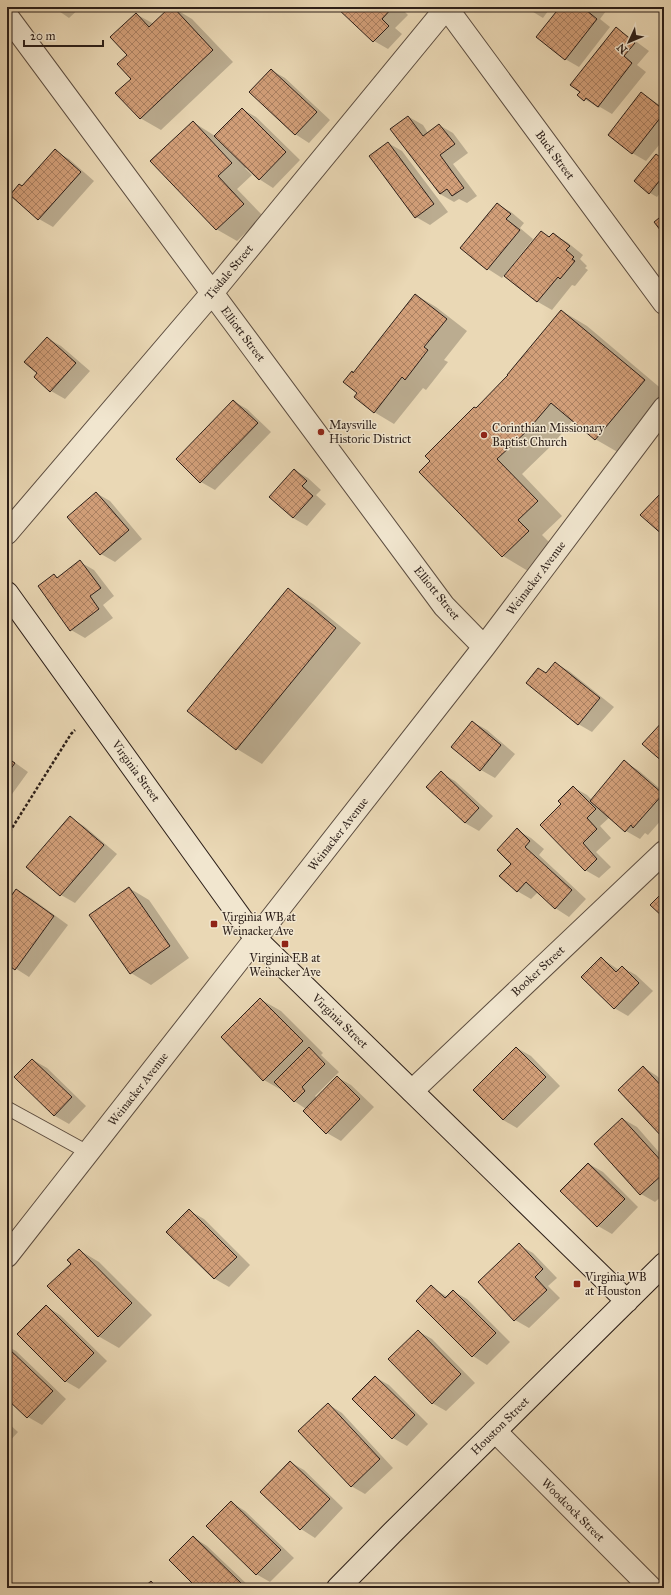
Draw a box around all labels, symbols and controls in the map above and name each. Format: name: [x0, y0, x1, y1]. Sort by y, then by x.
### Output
scale bar: [24, 22, 103, 48]
north arrow: [609, 22, 649, 62]
text: 20 m: [30, 29, 56, 43]
text: N: [614, 40, 630, 56]
street label: Buck Street: [532, 128, 578, 183]
street label: Tisdale Street: [202, 241, 257, 302]
street label: Elliott Street: [218, 304, 269, 365]
place label: Maysville Historic District: [329, 418, 412, 446]
place label: Corinthian Missionary Baptist Church: [492, 421, 605, 449]
marker: Maysville Historic District: [316, 427, 326, 437]
marker: Corinthian Missionary Baptist Church: [479, 430, 489, 440]
street label: Weinacker Avenue: [504, 538, 568, 618]
street label: Elliott Street: [411, 563, 463, 623]
street label: Virginia Street: [108, 737, 163, 806]
street label: Weinacker Avenue: [305, 794, 371, 874]
place label: Virginia WB at Weinacker Ave: [221, 910, 296, 938]
marker: Virginia WB at Weinacker Ave: [209, 919, 219, 929]
marker: Virginia EB at Weinacker Ave: [280, 939, 290, 949]
street label: Booker Street: [509, 942, 568, 999]
place label: Virginia EB at Weinacker Ave: [249, 951, 321, 979]
street label: Virginia Street: [308, 990, 371, 1052]
street label: Weinacker Avenue: [105, 1049, 171, 1129]
place label: Virginia WB at Houston: [584, 1270, 647, 1298]
marker: Virginia WB at Houston: [572, 1279, 582, 1289]
street label: Houston Street: [468, 1394, 532, 1458]
street label: Woodcock Street: [539, 1476, 608, 1545]

